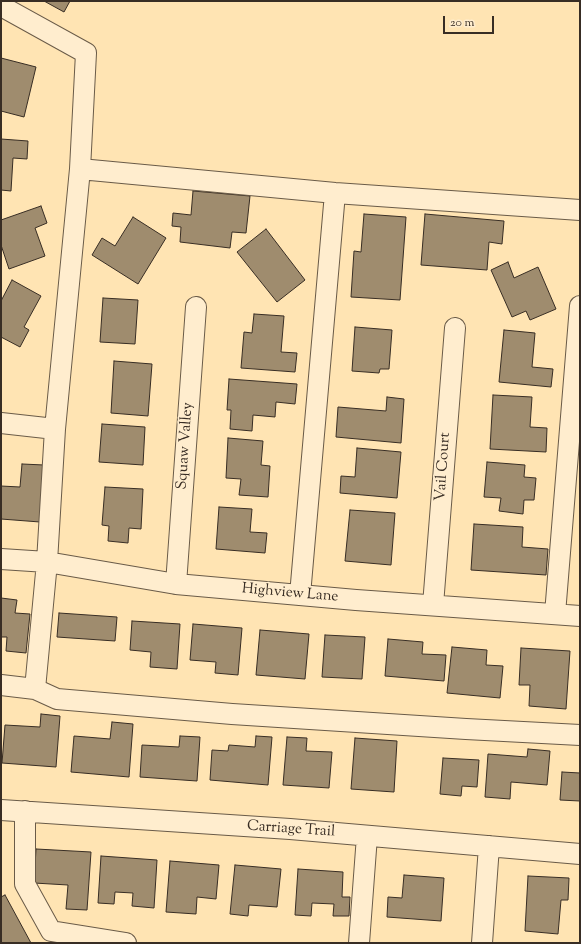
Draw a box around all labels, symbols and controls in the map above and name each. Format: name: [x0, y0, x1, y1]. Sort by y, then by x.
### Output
scale bar: [445, 8, 496, 34]
text: 20 m: [450, 14, 474, 32]
street label: Squaw Valley: [174, 402, 198, 490]
street label: Vail Court: [433, 432, 455, 502]
street label: Highview Lane: [241, 581, 339, 607]
street label: Carriage Trail: [246, 818, 336, 842]

